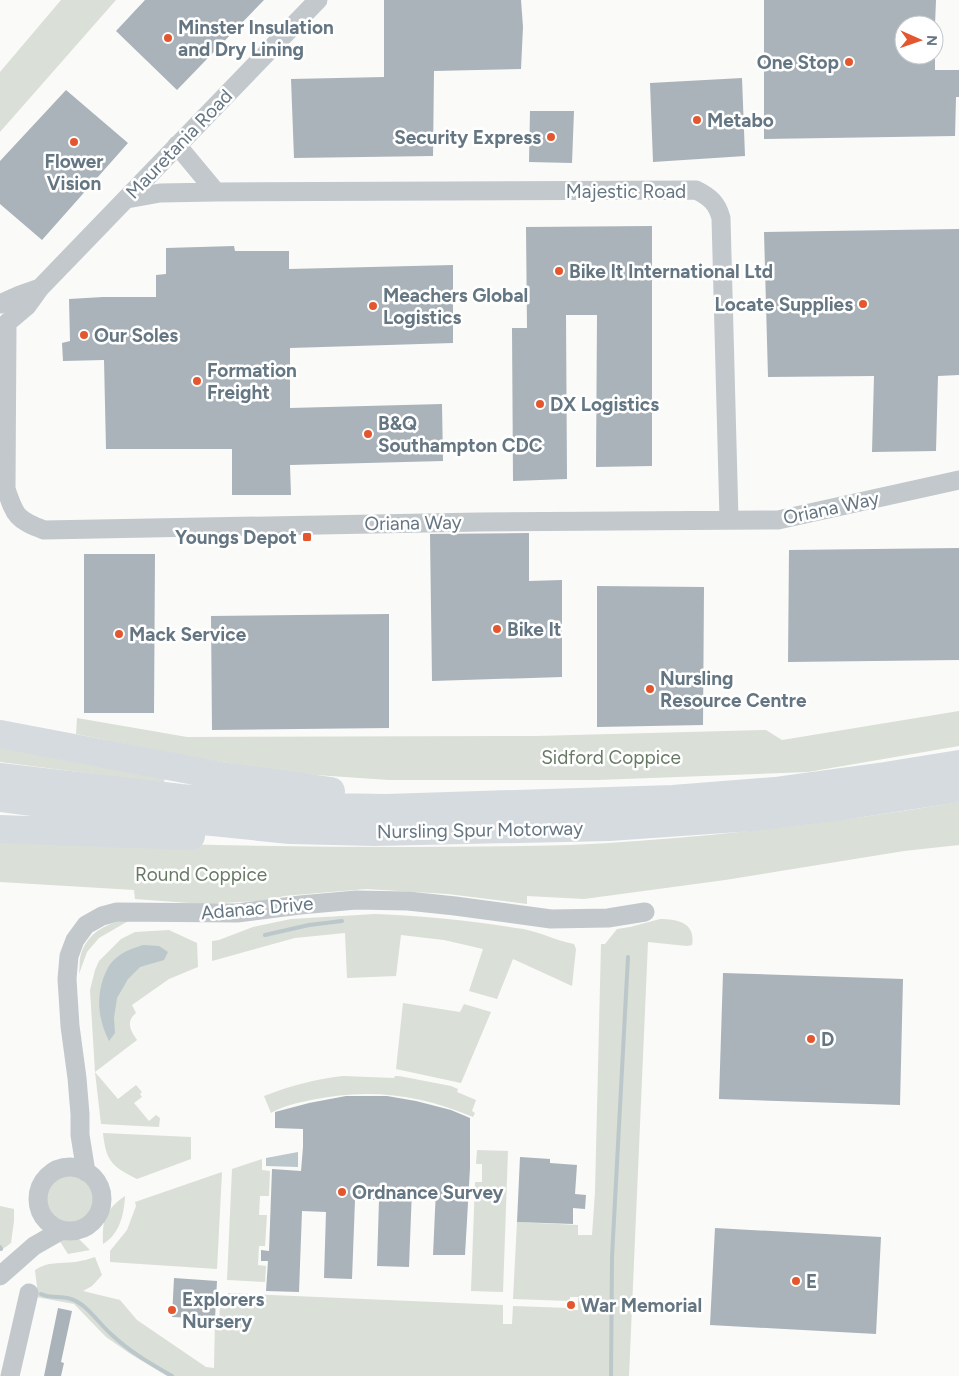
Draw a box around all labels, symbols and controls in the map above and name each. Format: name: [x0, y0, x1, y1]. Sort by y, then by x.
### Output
north arrow: [894, 15, 944, 65]
place label: Minster Insulation and Dry Lining: [178, 16, 334, 61]
marker: Minster Insulation and Dry Lining: [162, 32, 174, 44]
text: N: [923, 35, 940, 46]
place label: One Stop: [757, 51, 839, 74]
marker: One Stop: [843, 56, 855, 68]
street label: Mauretania Road: [121, 85, 237, 203]
place label: Metabo: [707, 109, 774, 132]
marker: Metabo: [691, 114, 703, 126]
place label: Security Express: [394, 126, 541, 149]
marker: Security Express: [545, 131, 557, 143]
marker: Flower Vision: [68, 136, 80, 148]
place label: Flower Vision: [44, 150, 104, 195]
street label: Majestic Road: [566, 180, 686, 203]
place label: Bike It International Ltd: [569, 260, 773, 283]
marker: Bike It International Ltd: [553, 265, 565, 277]
place label: Meachers Global Logistics: [383, 284, 528, 329]
place label: Locate Supplies: [715, 293, 853, 316]
marker: Locate Supplies: [857, 298, 869, 310]
marker: Meachers Global Logistics: [367, 300, 379, 312]
place label: Our Soles: [94, 324, 178, 347]
marker: Our Soles: [78, 329, 90, 341]
place label: Formation Freight: [207, 359, 297, 404]
marker: Formation Freight: [191, 375, 203, 387]
place label: DX Logistics: [550, 393, 659, 416]
marker: DX Logistics: [534, 398, 546, 410]
place label: B&Q Southampton CDC: [378, 412, 543, 457]
marker: B&Q Southampton CDC: [362, 428, 374, 440]
street label: Oriana Way: [781, 487, 881, 529]
street label: Oriana Way: [364, 511, 462, 535]
place label: Youngs Depot: [175, 526, 297, 549]
marker: Youngs Depot: [301, 531, 313, 543]
place label: Bike It: [507, 618, 562, 641]
place label: Mack Service: [129, 623, 247, 646]
marker: Bike It: [491, 623, 503, 635]
marker: Mack Service: [113, 628, 125, 640]
place label: Nursling Resource Centre: [660, 667, 807, 712]
marker: Nursling Resource Centre: [644, 683, 656, 695]
park label: Sidford Coppice: [541, 746, 681, 769]
street label: Nursling Spur Motorway: [377, 817, 583, 843]
park label: Round Coppice: [135, 863, 267, 886]
street label: Adanac Drive: [200, 892, 314, 924]
place label: D: [821, 1028, 834, 1051]
marker: D: [805, 1033, 817, 1045]
place label: Ordnance Survey: [352, 1181, 503, 1204]
marker: Ordnance Survey: [336, 1186, 348, 1198]
place label: E: [806, 1270, 817, 1293]
marker: E: [790, 1275, 802, 1287]
place label: Explorers Nursery: [182, 1288, 264, 1333]
place label: War Memorial: [581, 1294, 702, 1317]
marker: War Memorial: [565, 1299, 577, 1311]
marker: Explorers Nursery: [166, 1304, 178, 1316]

